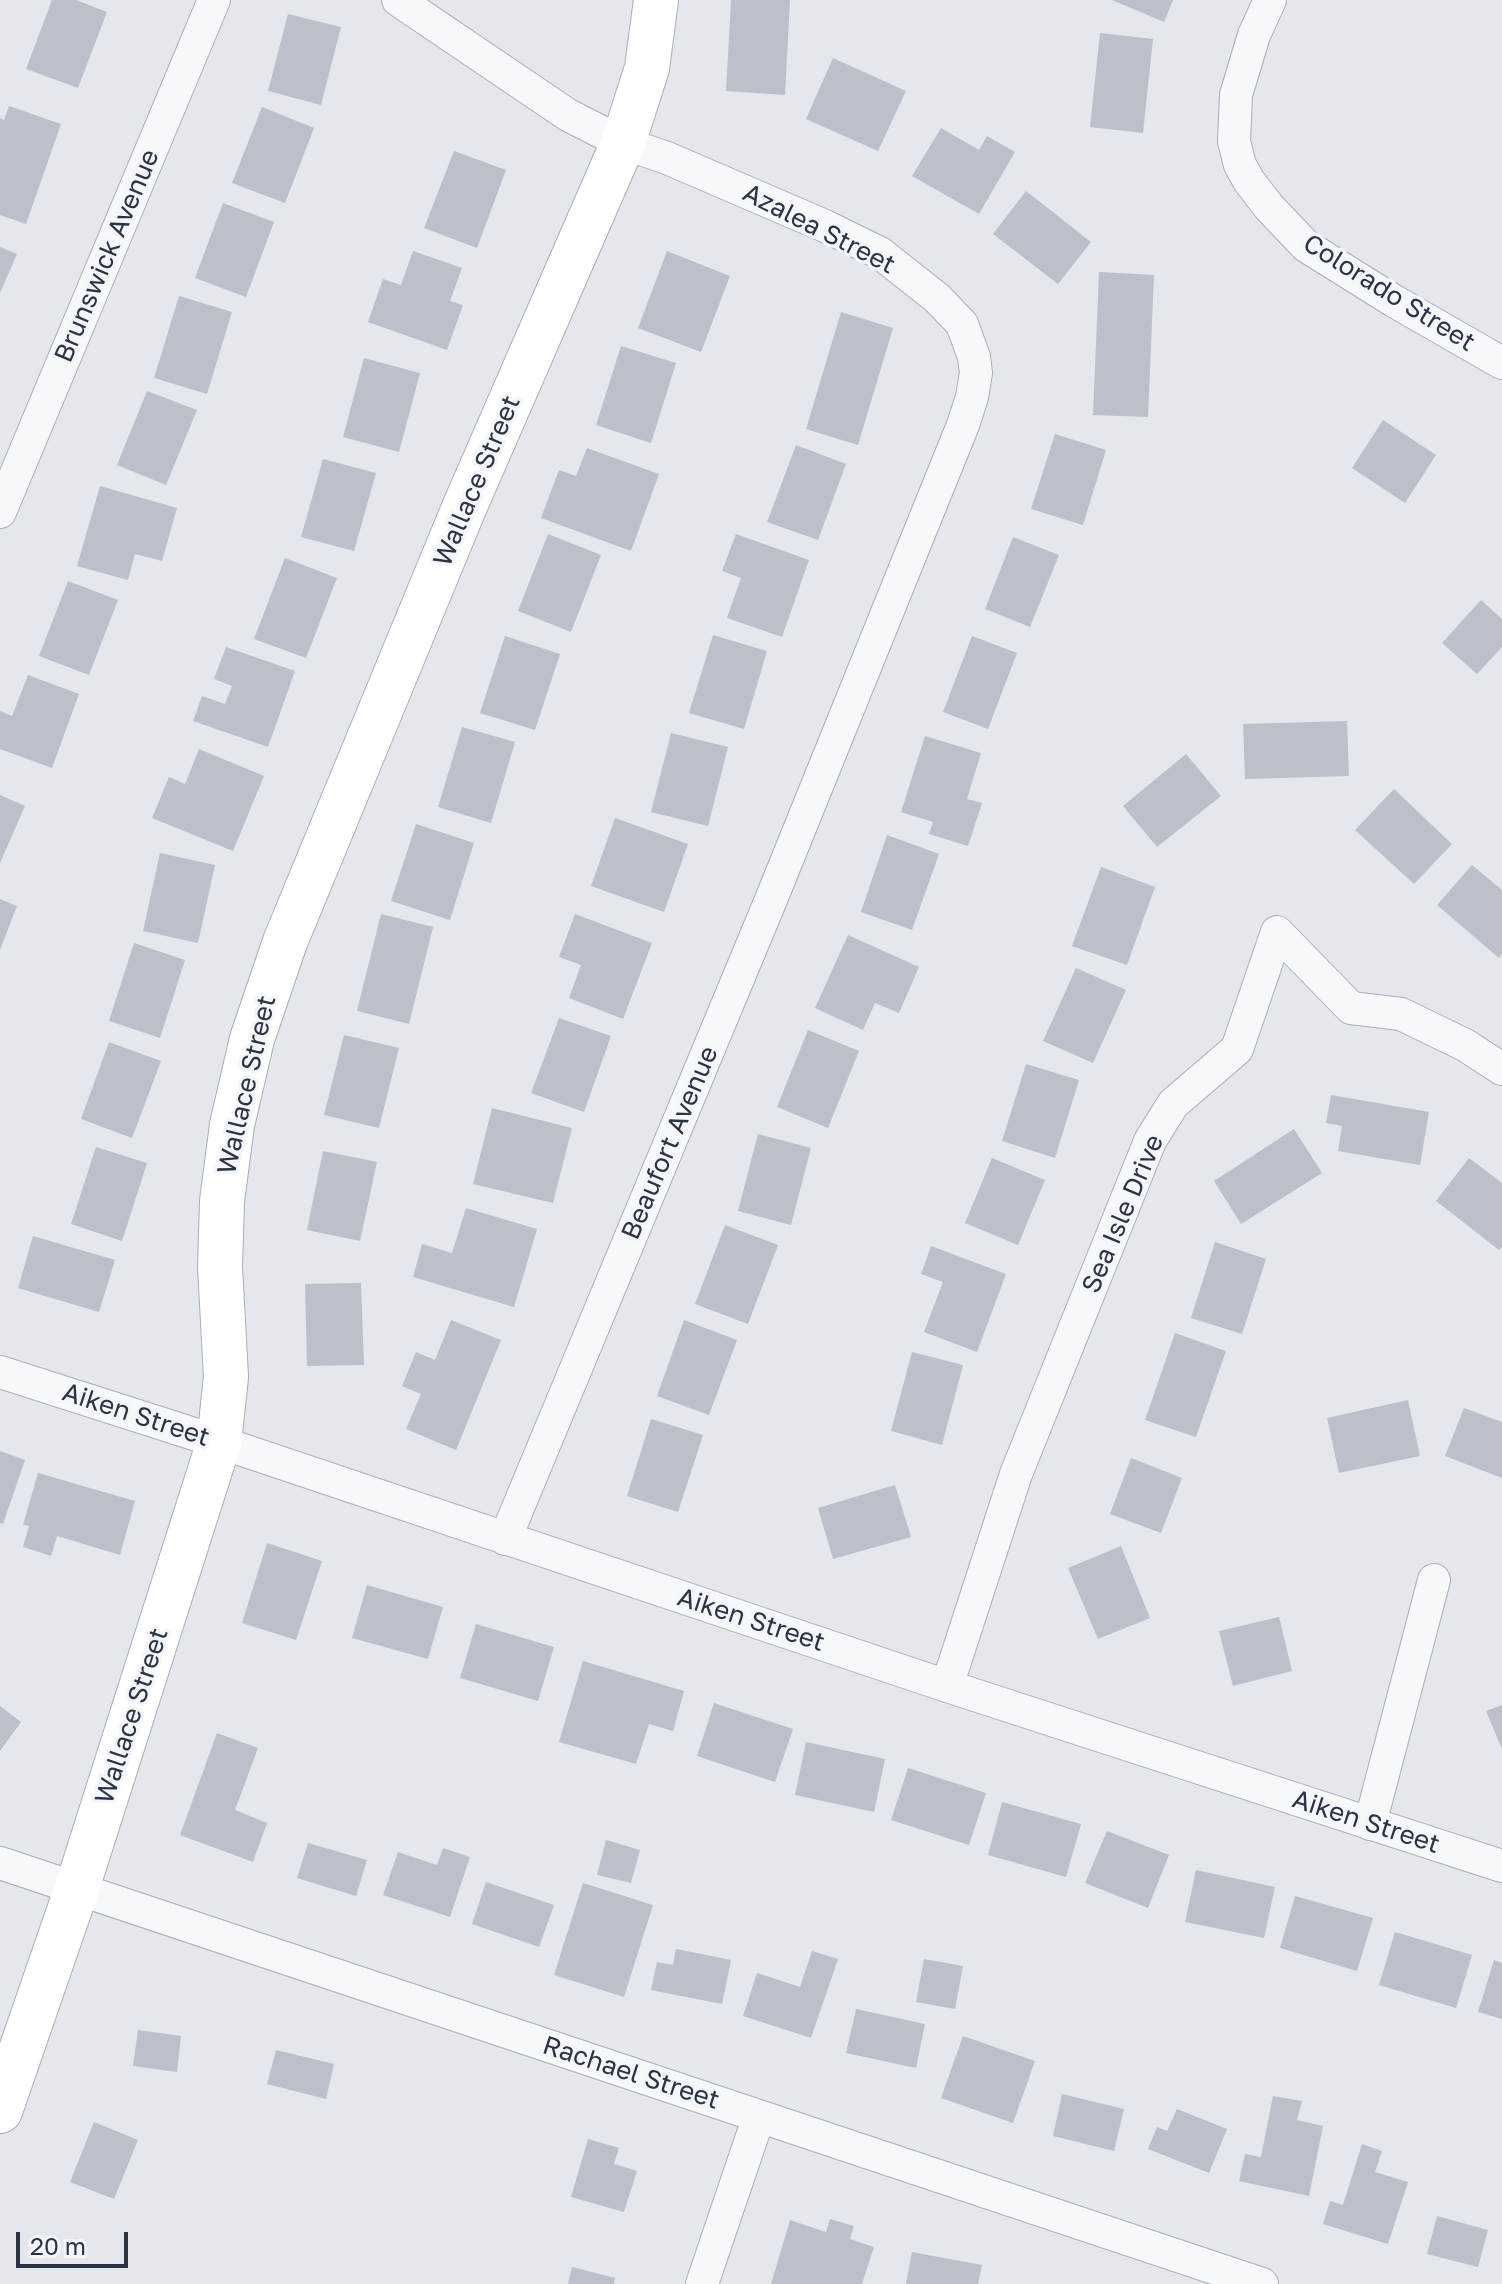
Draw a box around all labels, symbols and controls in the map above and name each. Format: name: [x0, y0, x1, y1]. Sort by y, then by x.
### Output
street label: Brunswick Avenue: [48, 145, 166, 367]
street label: Azalea Street: [738, 177, 900, 281]
street label: Colorado Street: [1297, 228, 1481, 358]
street label: Wallace Street: [427, 391, 527, 571]
street label: Wallace Street: [211, 993, 283, 1177]
street label: Beaufort Avenue: [615, 1042, 725, 1244]
street label: Sea Isle Drive: [1076, 1130, 1170, 1298]
street label: Aiken Street: [58, 1377, 214, 1453]
street label: Aiken Street: [673, 1582, 829, 1658]
street label: Wallace Street: [89, 1624, 175, 1808]
street label: Aiken Street: [1288, 1784, 1444, 1860]
street label: Rachael Street: [539, 2030, 723, 2116]
scale bar: [20, 2216, 132, 2266]
text: 20 m: [30, 2231, 86, 2260]

